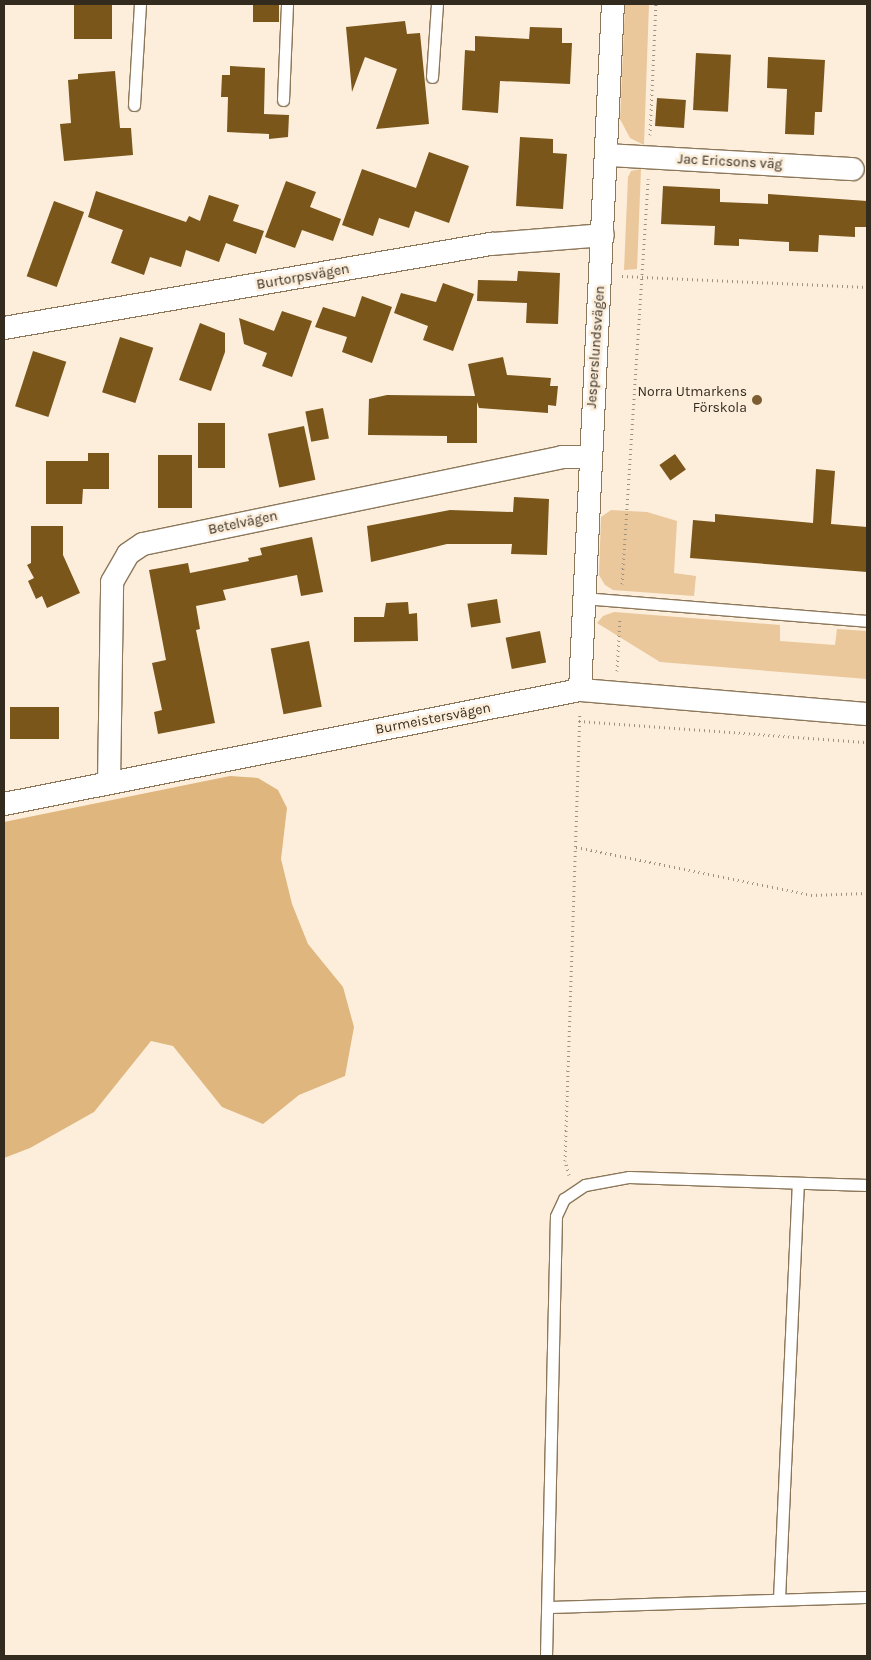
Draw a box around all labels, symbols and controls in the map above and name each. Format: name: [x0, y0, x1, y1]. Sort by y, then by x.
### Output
street label: Jac Ericsons väg: [677, 151, 783, 173]
street label: Burtorpsvägen: [255, 261, 351, 293]
street label: Jesperslundsvägen: [583, 285, 609, 409]
place label: Norra Utmarkens Förskola: [637, 384, 747, 417]
marker: Norra Utmarkens Förskola: [751, 394, 763, 406]
street label: Betelvägen: [207, 507, 279, 539]
street label: Burmeistersvägen: [374, 700, 492, 738]

